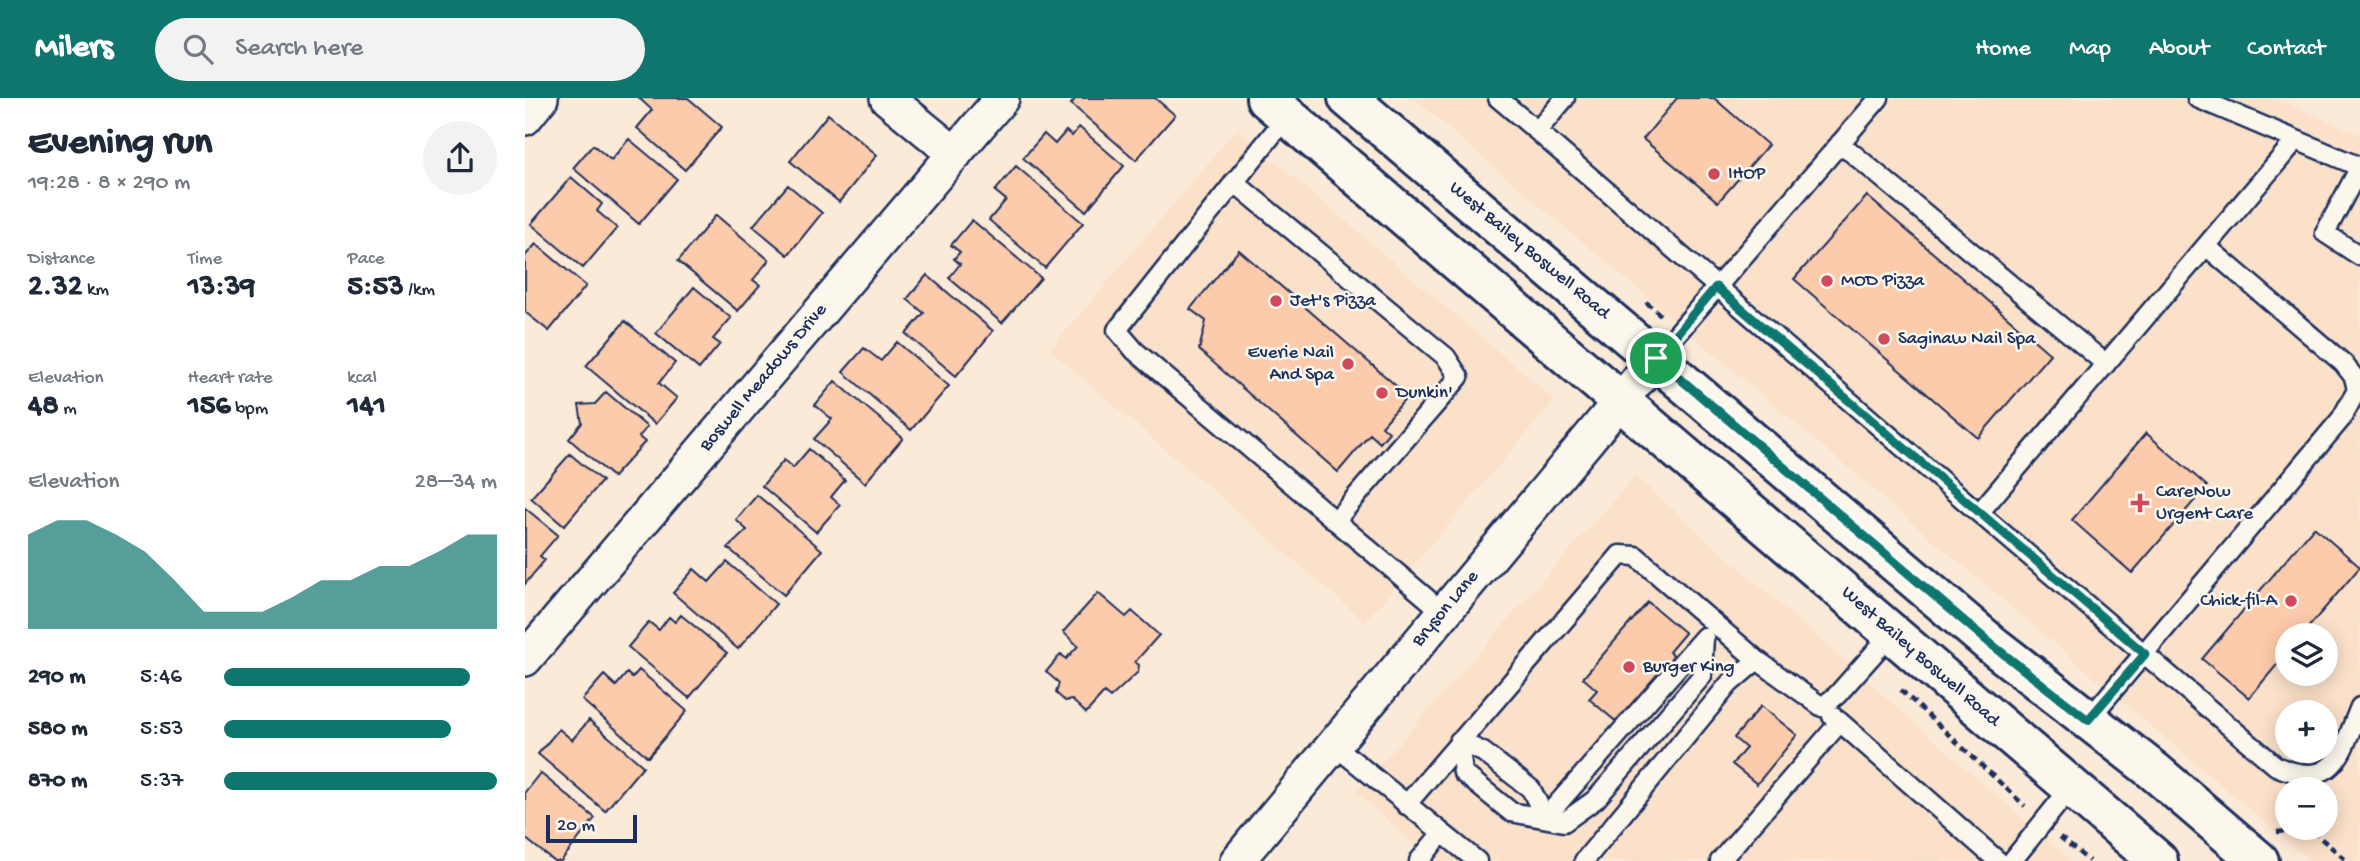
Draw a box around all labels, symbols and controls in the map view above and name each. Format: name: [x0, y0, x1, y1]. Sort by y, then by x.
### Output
search box: [155, 18, 645, 81]
text: Milers: [35, 30, 113, 68]
icon: search: [179, 30, 217, 68]
text: Search here: [235, 34, 363, 65]
text: Home: [1975, 35, 2031, 64]
text: Map: [2069, 35, 2111, 64]
text: About: [2149, 35, 2209, 64]
text: Contact: [2247, 35, 2325, 64]
button: share: [423, 121, 497, 195]
text: Evening run: [28, 122, 212, 166]
place label: IHOP: [1728, 163, 1766, 186]
marker: IHOP: [1706, 166, 1722, 182]
text: 19:28 · 8 × 290 m: [28, 170, 190, 197]
street label: West Bailey Boswell Road: [1444, 177, 1616, 326]
text: Distance: [28, 248, 95, 271]
text: Time: [188, 248, 222, 271]
text: Pace: [347, 248, 385, 271]
place label: MOD Pizza: [1841, 270, 1926, 293]
text: 2.32: [28, 271, 82, 306]
text: 13:39: [188, 271, 255, 306]
text: 5:53: [347, 271, 404, 306]
marker: MOD Pizza: [1819, 273, 1835, 289]
text: km: [82, 279, 109, 302]
text: /km: [404, 279, 435, 302]
place label: Jet's Pizza: [1290, 290, 1377, 313]
marker: Jet's Pizza: [1268, 293, 1284, 309]
street label: Boswell Meadows Drive: [695, 299, 833, 457]
pin: [1626, 328, 1686, 388]
place label: Saginaw Nail Spa: [1898, 328, 2037, 351]
marker: Saginaw Nail Spa: [1876, 331, 1892, 347]
icon: arrive: [1637, 339, 1675, 377]
place label: Everie Nail And Spa: [1248, 342, 1335, 387]
marker: Everie Nail And Spa: [1340, 356, 1356, 372]
text: Elevation: [28, 367, 104, 390]
text: Heart rate: [188, 367, 273, 390]
text: kcal: [347, 367, 377, 390]
place label: Dunkin': [1394, 382, 1453, 405]
marker: Dunkin': [1374, 385, 1390, 401]
text: 48: [28, 390, 59, 425]
text: 156: [188, 390, 231, 425]
text: 141: [347, 390, 386, 425]
text: m: [59, 398, 77, 421]
text: bpm: [231, 398, 268, 421]
text: Elevation: [28, 469, 119, 496]
text: 28–34 m: [414, 469, 497, 496]
place label: CareNow Urgent Care: [2156, 481, 2253, 526]
marker: CareNow Urgent Care: [2130, 493, 2150, 513]
street label: Bryson Lane: [1407, 566, 1485, 653]
street label: West Bailey Boswell Road: [1836, 582, 2006, 733]
place label: Chick-fil-A: [2200, 590, 2279, 613]
marker: Chick-fil-A: [2283, 593, 2299, 609]
map controls: [2275, 623, 2338, 840]
button: layers: [2275, 623, 2338, 686]
place label: Burger King: [1642, 656, 1735, 679]
marker: Burger King: [1621, 659, 1637, 675]
text: 290 m: [28, 664, 86, 691]
text: 5:46: [140, 664, 182, 691]
button: +: [2275, 700, 2338, 763]
text: 580 m: [28, 716, 88, 743]
text: 5:53: [140, 716, 183, 743]
text: 870 m: [28, 768, 87, 795]
text: 5:37: [140, 768, 183, 795]
button: −: [2275, 777, 2338, 840]
scale bar: [546, 812, 637, 844]
text: 20 m: [557, 815, 595, 838]

